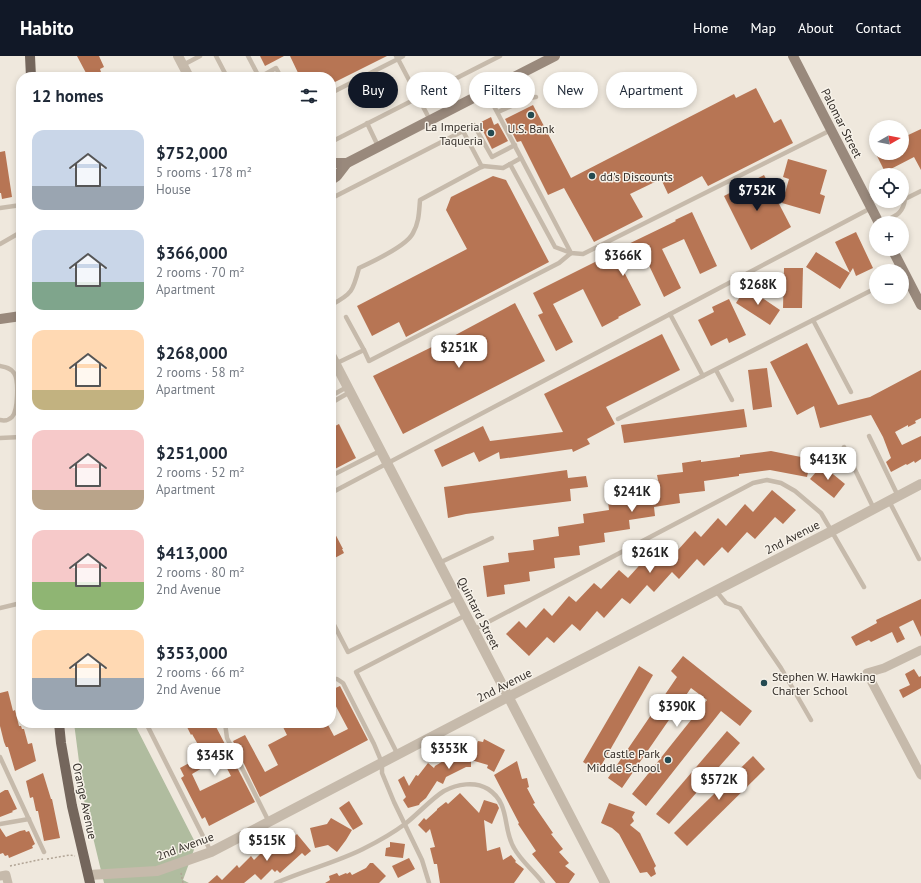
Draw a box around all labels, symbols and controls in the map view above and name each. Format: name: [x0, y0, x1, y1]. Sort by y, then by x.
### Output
text: Habito: [20, 16, 74, 40]
text: Home: [693, 19, 728, 37]
text: Map: [750, 19, 776, 37]
text: About: [798, 19, 834, 37]
text: Contact: [856, 19, 901, 37]
chip: Buy: [348, 72, 398, 108]
chip: Rent: [406, 72, 461, 108]
chip: Filters: [469, 72, 535, 108]
chip: New: [543, 72, 598, 108]
chip: Apartment: [606, 72, 697, 108]
text: 12 homes: [32, 85, 103, 107]
icon: filters: [298, 85, 320, 107]
street label: Palomar Street: [818, 86, 866, 160]
marker: U.S. Bank: [526, 110, 536, 120]
place label: La Imperial Taqueria: [425, 119, 483, 148]
north arrow: [869, 120, 909, 160]
map controls: [869, 120, 909, 304]
place label: U.S. Bank: [508, 121, 555, 136]
marker: La Imperial Taqueria: [486, 128, 496, 138]
text: $752,000: [156, 142, 228, 164]
icon: home: [64, 146, 112, 194]
text: 5 rooms · 178 m²: [156, 164, 252, 181]
button: locate: [869, 168, 909, 208]
place label: dd's Discounts: [600, 169, 673, 184]
marker: dd's Discounts: [587, 171, 597, 181]
pin: $752K: [729, 178, 785, 212]
text: House: [156, 181, 191, 198]
text: $752K: [738, 182, 776, 199]
button: +: [869, 216, 909, 256]
text: $366,000: [156, 242, 228, 264]
pin: $366K: [595, 243, 651, 277]
icon: home: [64, 246, 112, 294]
text: $366K: [604, 247, 642, 264]
text: 2 rooms · 70 m²: [156, 264, 245, 281]
button: −: [869, 264, 909, 304]
pin: $268K: [730, 272, 786, 306]
text: $268K: [739, 276, 777, 293]
text: Apartment: [156, 281, 215, 298]
pin: $251K: [431, 335, 487, 369]
text: $251K: [440, 339, 478, 356]
text: $268,000: [156, 342, 228, 364]
icon: home: [64, 346, 112, 394]
text: 2 rooms · 58 m²: [156, 364, 245, 381]
text: Apartment: [156, 381, 215, 398]
text: $251,000: [156, 442, 228, 464]
icon: home: [64, 446, 112, 494]
pin: $413K: [800, 447, 856, 481]
text: $413K: [809, 451, 847, 468]
text: 2 rooms · 52 m²: [156, 464, 245, 481]
pin: $241K: [604, 479, 660, 513]
text: Apartment: [156, 481, 215, 498]
text: $241K: [613, 483, 651, 500]
street label: 2nd Avenue: [762, 517, 822, 557]
pin: $261K: [622, 540, 678, 574]
text: $413,000: [156, 542, 228, 564]
text: $261K: [631, 544, 669, 561]
icon: home: [64, 546, 112, 594]
text: 2 rooms · 80 m²: [156, 564, 245, 581]
street label: Quintard Street: [454, 574, 504, 652]
text: 2nd Avenue: [156, 581, 221, 598]
text: $353,000: [156, 642, 228, 664]
icon: home: [64, 646, 112, 694]
text: 2 rooms · 66 m²: [156, 664, 245, 681]
street label: 2nd Avenue: [474, 665, 534, 705]
place label: Stephen W. Hawking Charter School: [772, 669, 876, 698]
marker: Stephen W. Hawking Charter School: [759, 678, 769, 688]
text: 2nd Avenue: [156, 681, 221, 698]
pin: $390K: [649, 694, 705, 728]
text: $390K: [658, 698, 696, 715]
pin: $353K: [421, 736, 477, 770]
text: $353K: [430, 740, 468, 757]
pin: $345K: [187, 743, 243, 777]
place label: Castle Park Middle School: [587, 746, 660, 775]
text: $345K: [196, 747, 234, 764]
marker: Castle Park Middle School: [663, 755, 673, 765]
street label: Orange Avenue: [70, 761, 100, 841]
pin: $572K: [691, 767, 747, 801]
text: $572K: [700, 771, 738, 788]
pin: $515K: [239, 828, 295, 862]
street label: 2nd Avenue: [154, 829, 216, 863]
text: $515K: [248, 832, 286, 849]

